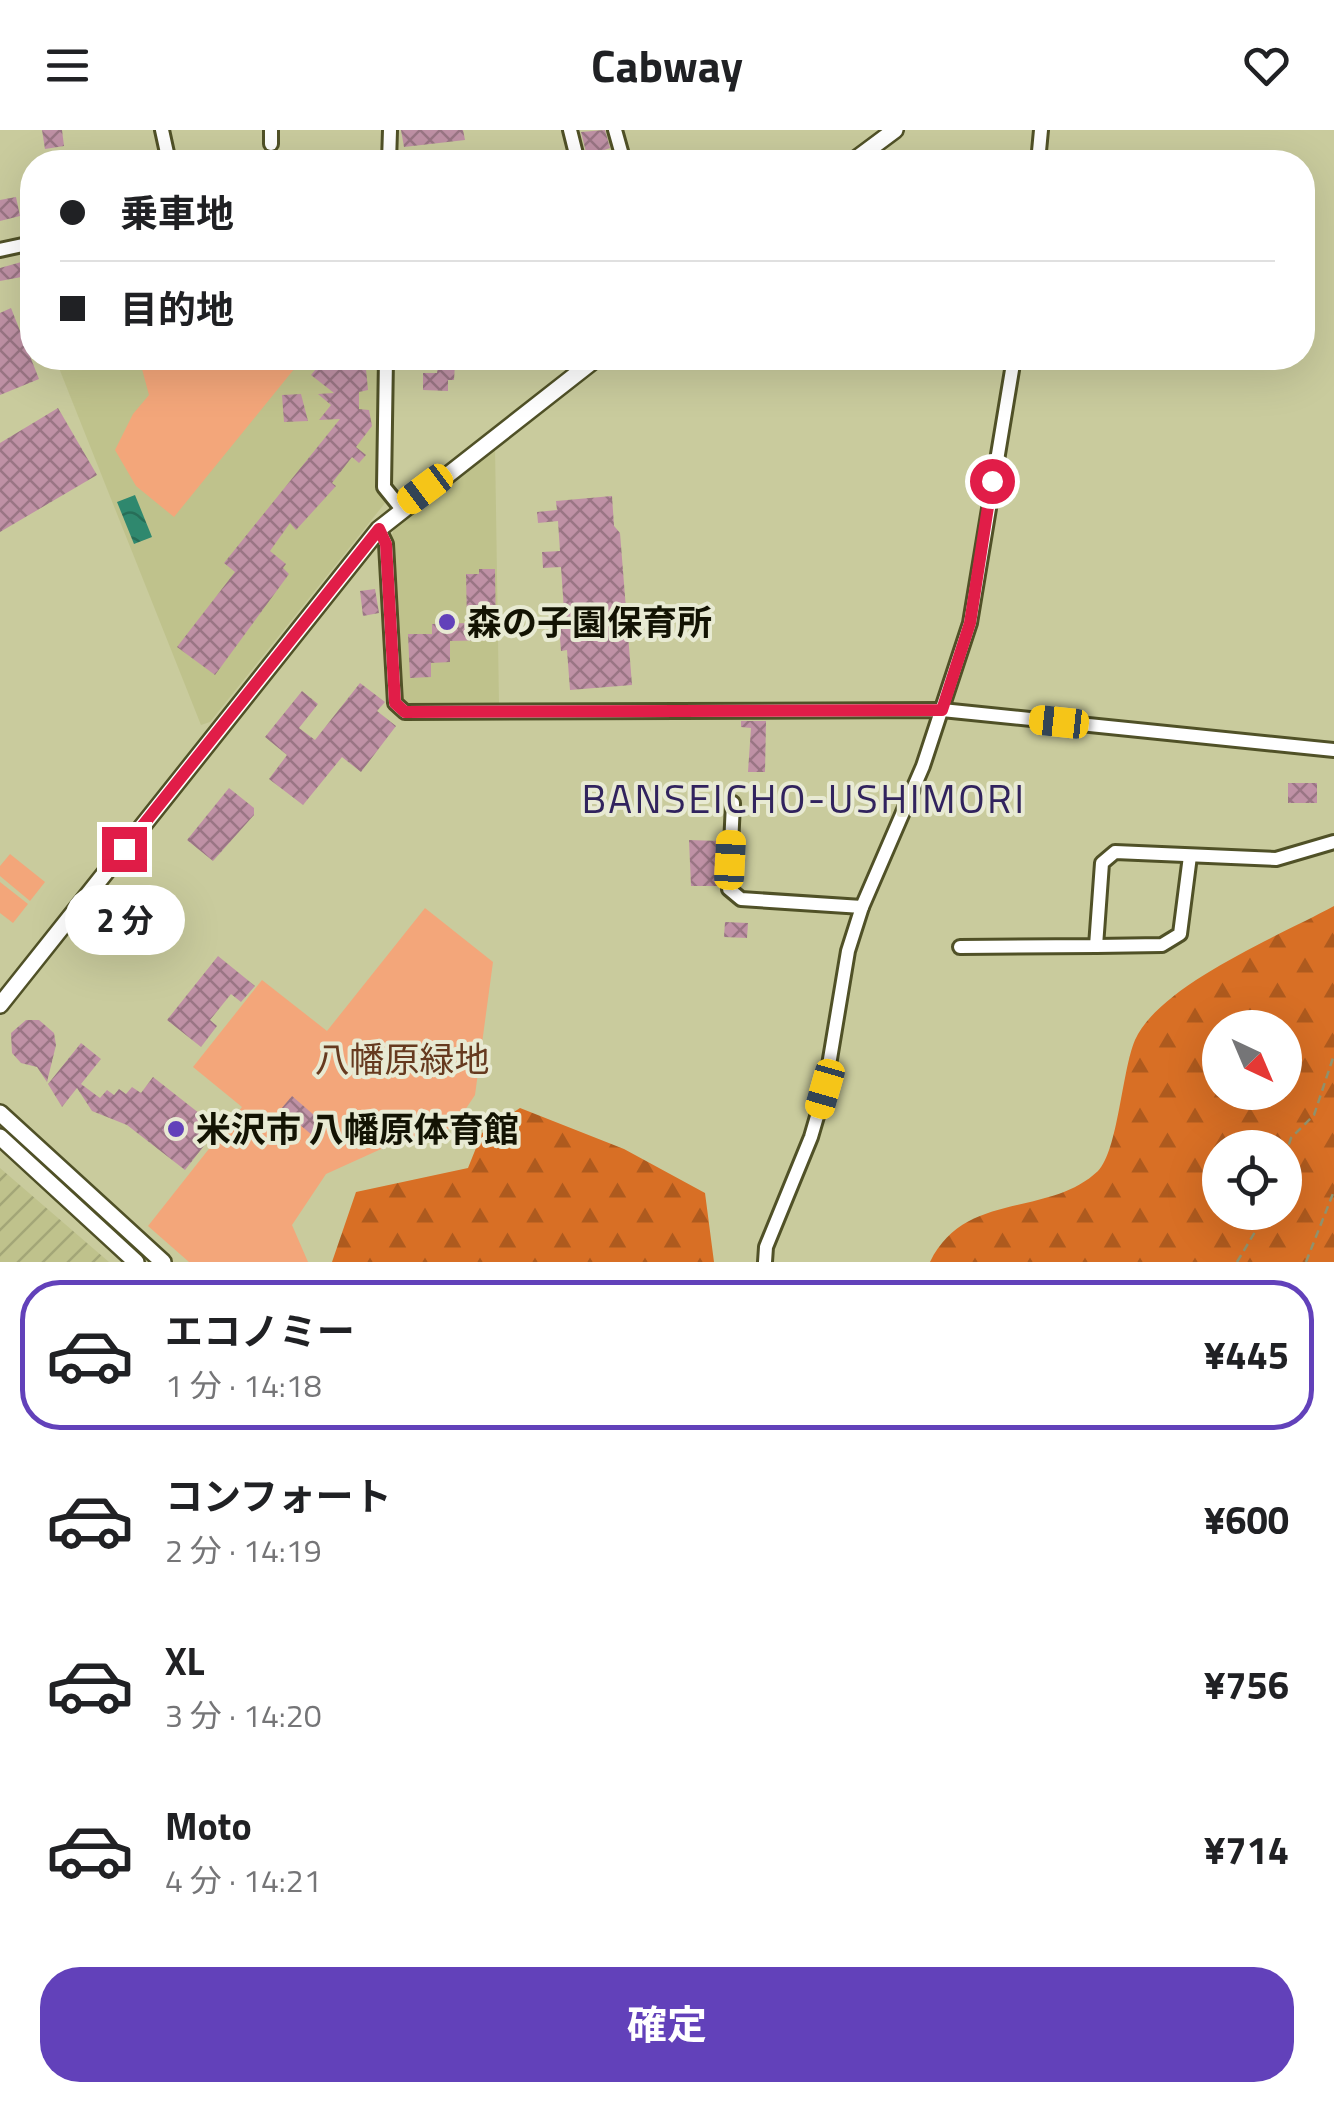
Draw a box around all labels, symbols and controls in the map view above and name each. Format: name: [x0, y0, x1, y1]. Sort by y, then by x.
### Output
text: Cabway: [591, 31, 743, 99]
icon: menu: [40, 38, 95, 93]
icon: heart: [1239, 38, 1294, 93]
text: 乗車地: [120, 184, 234, 242]
text: 目的地: [120, 280, 234, 338]
car: [392, 459, 458, 519]
route start: [970, 459, 1015, 504]
place label: 森の子園保育所: [467, 595, 712, 649]
marker: 森の子園保育所: [436, 611, 458, 633]
car: [1028, 704, 1090, 740]
district label: BANSEICHO-USHIMORI: [581, 768, 1027, 829]
route end: [102, 827, 147, 872]
car: [713, 829, 747, 891]
callout: 2 分: [64, 884, 184, 954]
text: 2 分: [97, 896, 153, 944]
north arrow: [1202, 1010, 1302, 1110]
map controls: [1202, 1010, 1302, 1230]
park label: 八幡原緑地: [314, 1032, 490, 1086]
car: [802, 1056, 848, 1122]
place label: 米沢市 八幡原体育館: [196, 1102, 519, 1156]
marker: 米沢市 八幡原体育館: [165, 1118, 187, 1140]
button: locate: [1202, 1130, 1302, 1230]
text: エコノミー: [165, 1302, 355, 1360]
icon: car: [45, 1310, 135, 1400]
text: ¥445: [1204, 1326, 1289, 1384]
text: 1 分 · 14:18: [165, 1361, 322, 1409]
text: コンフォート: [165, 1467, 392, 1525]
icon: car: [45, 1475, 135, 1565]
text: ¥600: [1204, 1491, 1289, 1549]
text: 2 分 · 14:19: [165, 1526, 322, 1574]
text: XL: [165, 1632, 205, 1690]
icon: car: [45, 1640, 135, 1730]
text: ¥756: [1204, 1656, 1289, 1714]
text: 3 分 · 14:20: [165, 1691, 322, 1739]
text: Moto: [165, 1797, 252, 1855]
icon: car: [45, 1805, 135, 1895]
text: ¥714: [1204, 1821, 1289, 1879]
text: 4 分 · 14:21: [165, 1856, 322, 1904]
button: 確定: [40, 1967, 1294, 2082]

